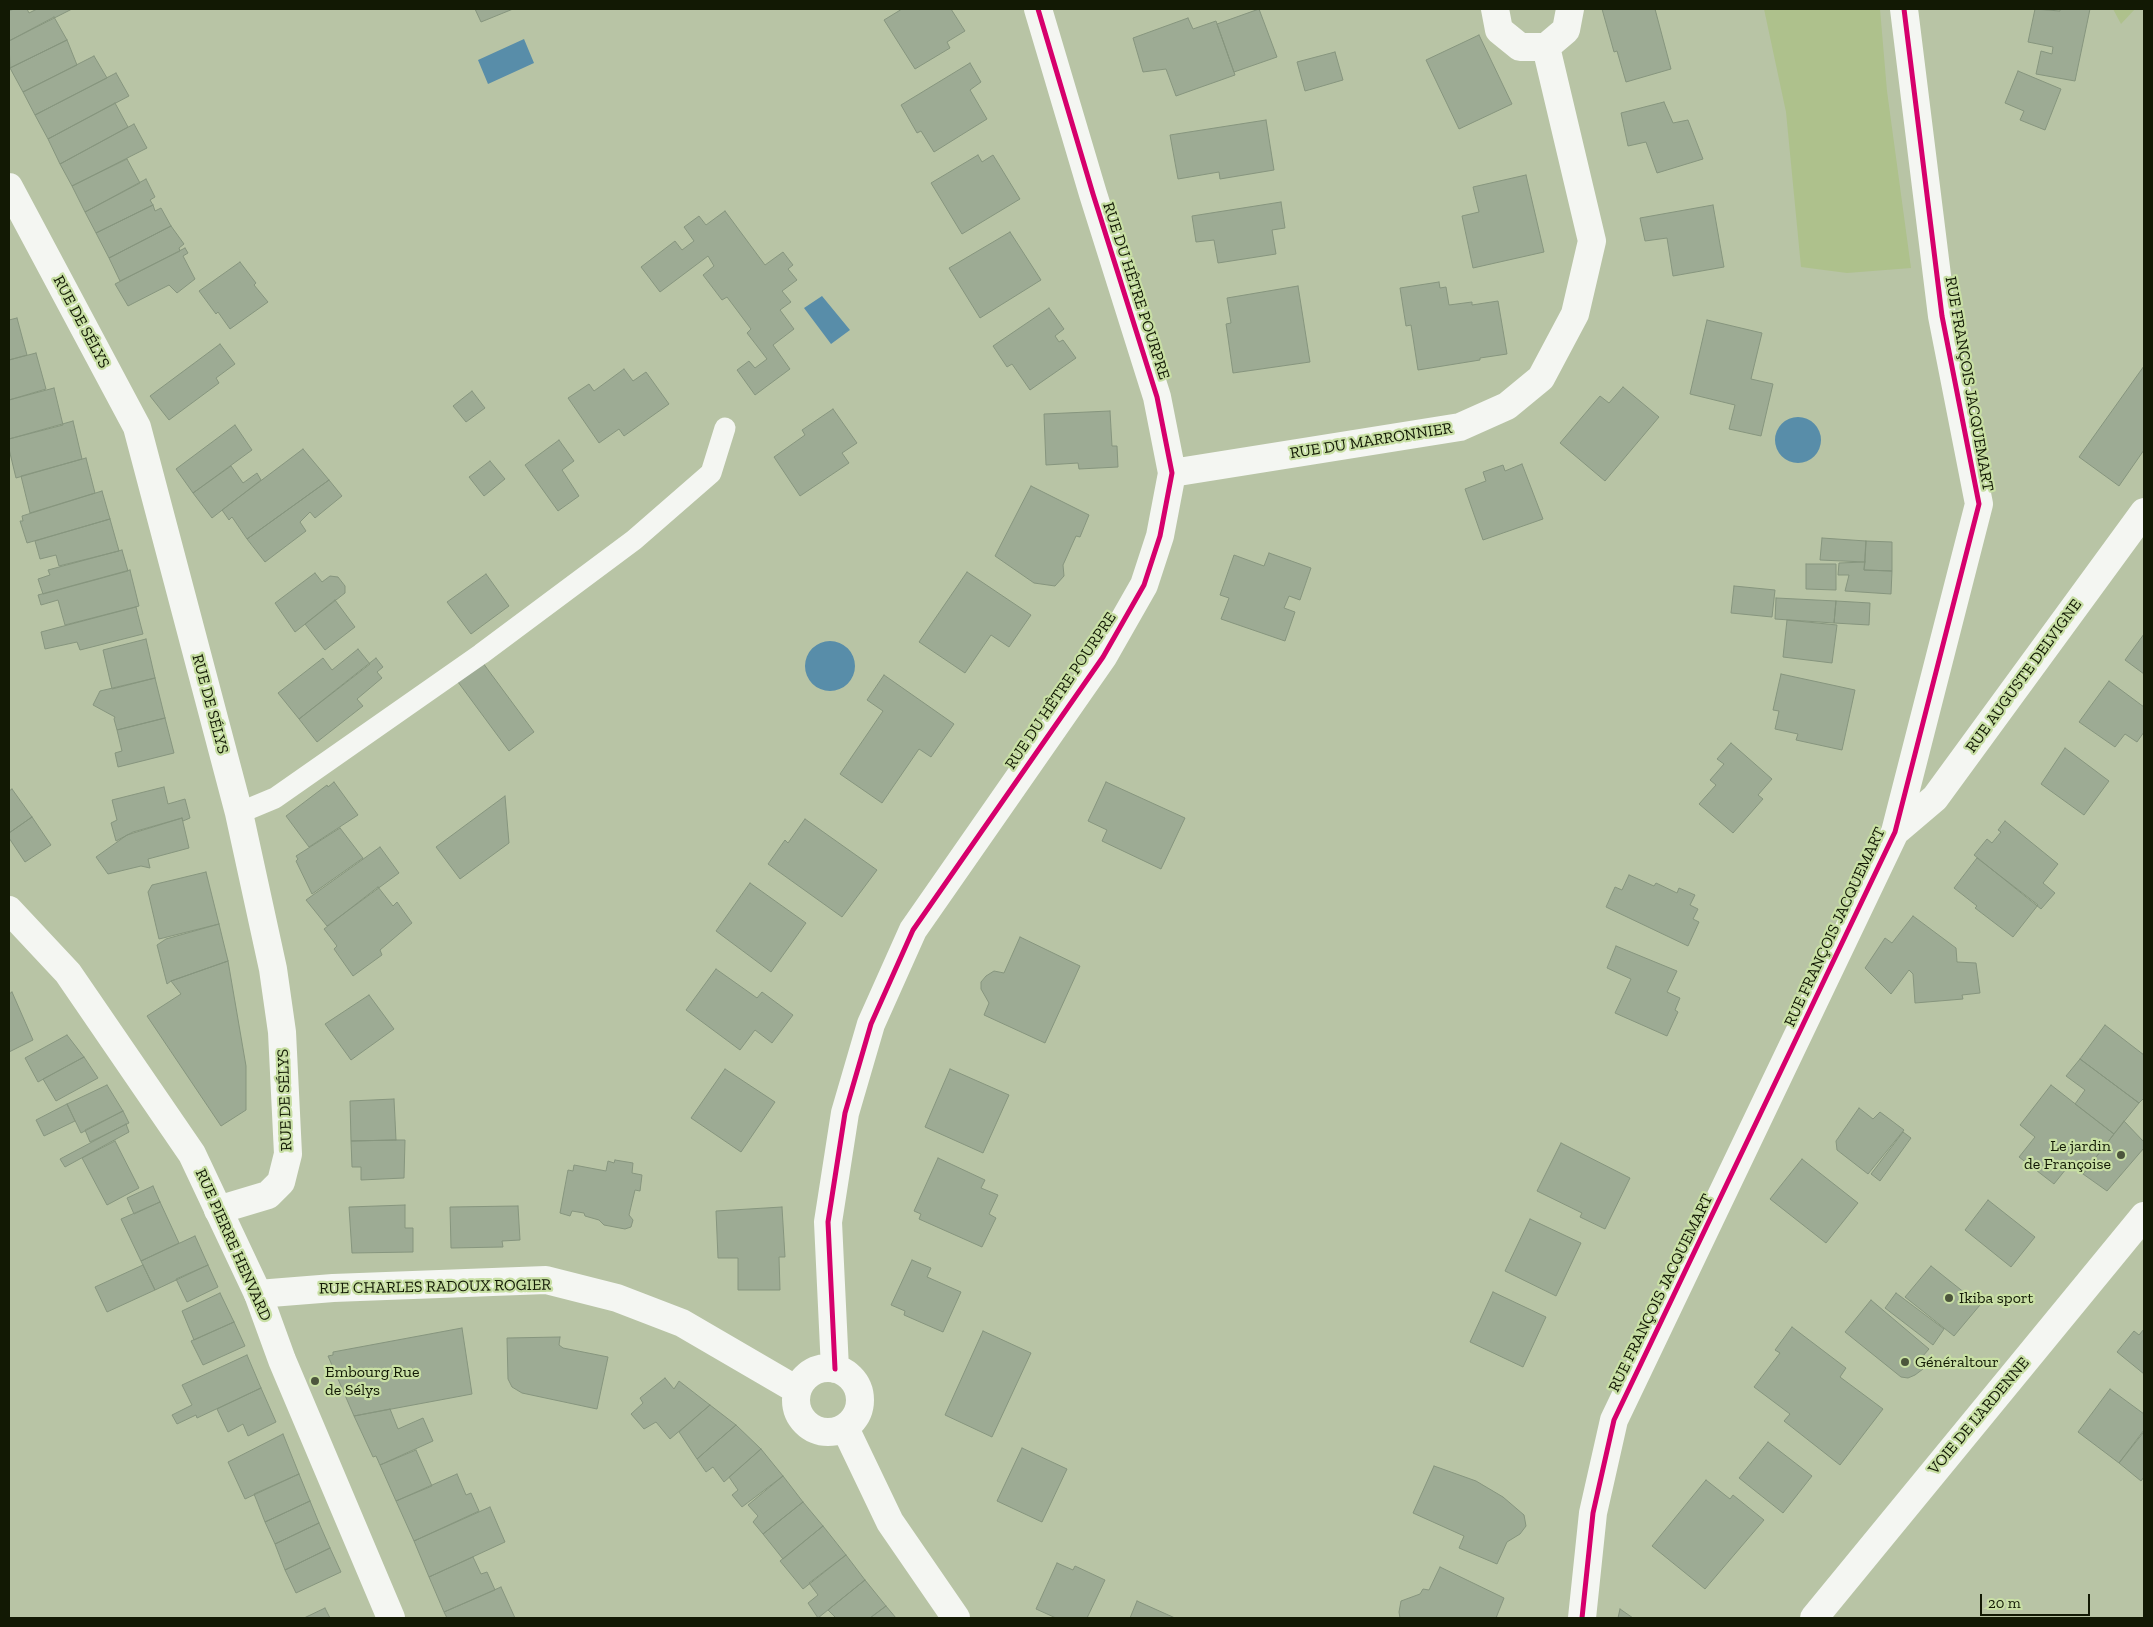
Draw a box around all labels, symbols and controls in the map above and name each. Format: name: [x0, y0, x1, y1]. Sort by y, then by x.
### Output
street label: RUE DU HÊTRE POURPRE: [1098, 200, 1174, 382]
street label: RUE DE SÉLYS: [48, 272, 114, 372]
street label: RUE FRANÇOIS JACQUEMART: [1941, 275, 1997, 493]
street label: RUE DU MARRONNIER: [1288, 419, 1454, 463]
street label: RUE AUGUSTE DELVIGNE: [1962, 596, 2086, 756]
street label: RUE DU HÊTRE POURPRE: [1001, 609, 1121, 773]
street label: RUE DE SÉLYS: [187, 652, 233, 756]
street label: RUE FRANÇOIS JACQUEMART: [1780, 824, 1890, 1030]
street label: RUE DE SÉLYS: [274, 1049, 296, 1151]
place label: Le jardin de Françoise: [2024, 1136, 2111, 1174]
marker: Le jardin de Françoise: [2115, 1149, 2127, 1161]
street label: RUE PIERRE HENVARD: [191, 1166, 275, 1324]
street label: RUE FRANÇOIS JACQUEMART: [1605, 1191, 1717, 1395]
street label: RUE CHARLES RADOUX ROGIER: [319, 1275, 551, 1299]
place label: Ikiba sport: [1959, 1288, 2034, 1308]
marker: Ikiba sport: [1943, 1292, 1955, 1304]
place label: Généraltour: [1915, 1352, 1999, 1372]
street label: VOIE DE L'ARDENNE: [1924, 1354, 2034, 1478]
marker: Généraltour: [1899, 1356, 1911, 1368]
place label: Embourg Rue de Sélys: [325, 1362, 419, 1400]
marker: Embourg Rue de Sélys: [309, 1375, 321, 1387]
scale bar: [1983, 1584, 2093, 1616]
text: 20 m: [1988, 1594, 2021, 1612]

